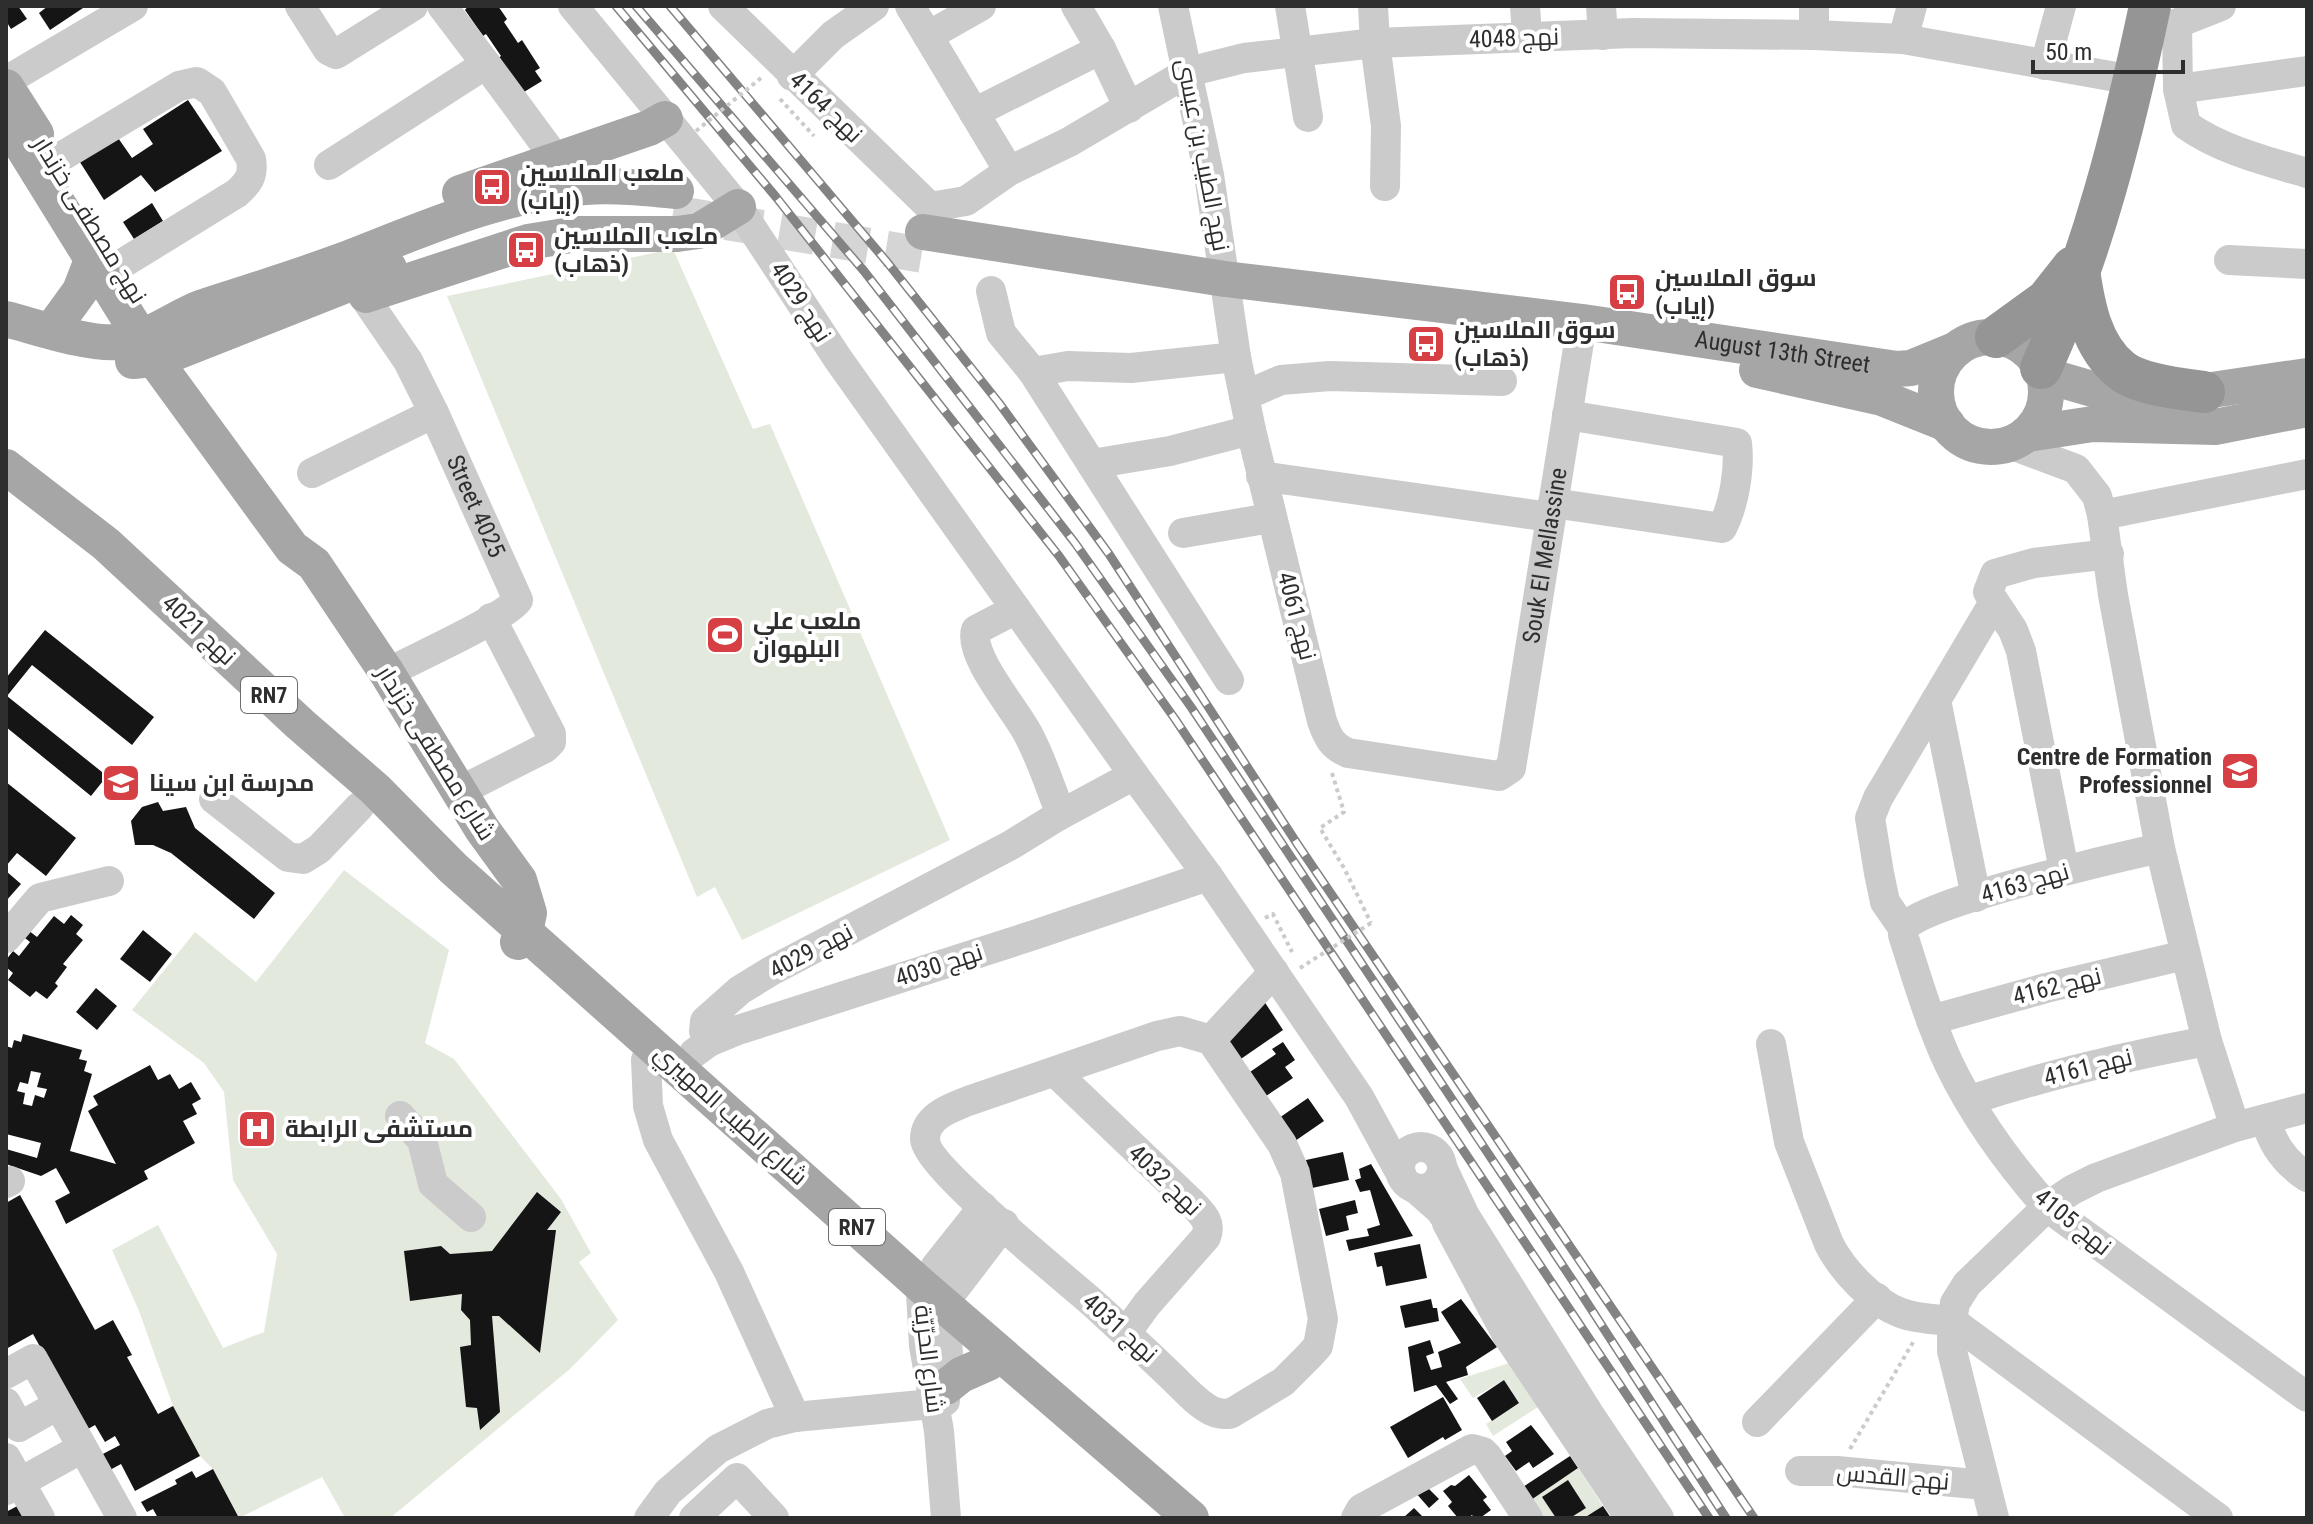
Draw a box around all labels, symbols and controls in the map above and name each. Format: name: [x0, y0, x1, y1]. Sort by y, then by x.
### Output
street label: نهج 4048: [1468, 22, 1560, 56]
scale bar: [2033, 24, 2183, 74]
text: 50 m: [2045, 38, 2092, 66]
street label: نهج الطيب بن عيسى: [1169, 56, 1235, 254]
street label: نهج 4164: [782, 66, 868, 150]
street label: نهج مصطفى خزندار: [25, 130, 153, 310]
place label: ملعب الملاسين (إياب): [520, 159, 684, 216]
bus stop icon: ملعب الملاسين (إياب): [471, 166, 513, 208]
place label: ملعب الملاسين (ذهاب): [554, 222, 718, 278]
bus stop icon: ملعب الملاسين (ذهاب): [505, 229, 547, 271]
street label: نهج 4029: [763, 257, 837, 349]
place label: سوق الملاسين (إياب): [1655, 264, 1816, 321]
bus stop icon: سوق الملاسين (إياب): [1606, 271, 1648, 313]
place label: سوق الملاسين (ذهاب): [1454, 316, 1615, 372]
bus stop icon: سوق الملاسين (ذهاب): [1405, 323, 1447, 365]
street label: August 13th Street: [1693, 325, 1872, 379]
street label: Street 4025: [441, 451, 511, 562]
street label: Souk El Mellassine: [1517, 466, 1573, 645]
street label: نهج 4061: [1270, 569, 1322, 664]
street label: نهج 4021: [155, 589, 242, 672]
place label: ملعب علي البلهوان: [753, 607, 861, 663]
sports icon: ملعب علي البلهوان: [704, 614, 746, 656]
street label: شارع مصطفى خزندار: [368, 659, 501, 846]
road number: RN7: [241, 677, 297, 713]
place label: Centre de Formation Professionnel: [2017, 743, 2212, 799]
school or university icon: Centre de Formation Professionnel: [2219, 750, 2261, 792]
school or university icon: مدرسة ابن سينا: [100, 762, 142, 804]
place label: مدرسة ابن سينا: [149, 769, 314, 797]
street label: نهج 4163: [1978, 857, 2073, 911]
street label: نهج 4029: [765, 917, 858, 986]
street label: نهج 4030: [892, 938, 987, 994]
street label: نهج 4162: [2010, 962, 2105, 1012]
street label: شارع الطيب المهيري: [646, 1039, 813, 1194]
street label: نهج 4161: [2041, 1043, 2136, 1093]
hospital icon: مستشفى الرابطة: [236, 1108, 278, 1150]
place label: مستشفى الرابطة: [285, 1115, 473, 1143]
street label: نهج 4032: [1121, 1139, 1207, 1223]
street label: نهج 4105: [2028, 1183, 2117, 1263]
road number: RN7: [829, 1209, 885, 1245]
street label: نهج 4031: [1076, 1287, 1163, 1370]
street label: شارع الحرّيّة: [906, 1303, 950, 1415]
street label: نهج القدس: [1835, 1458, 1951, 1498]

